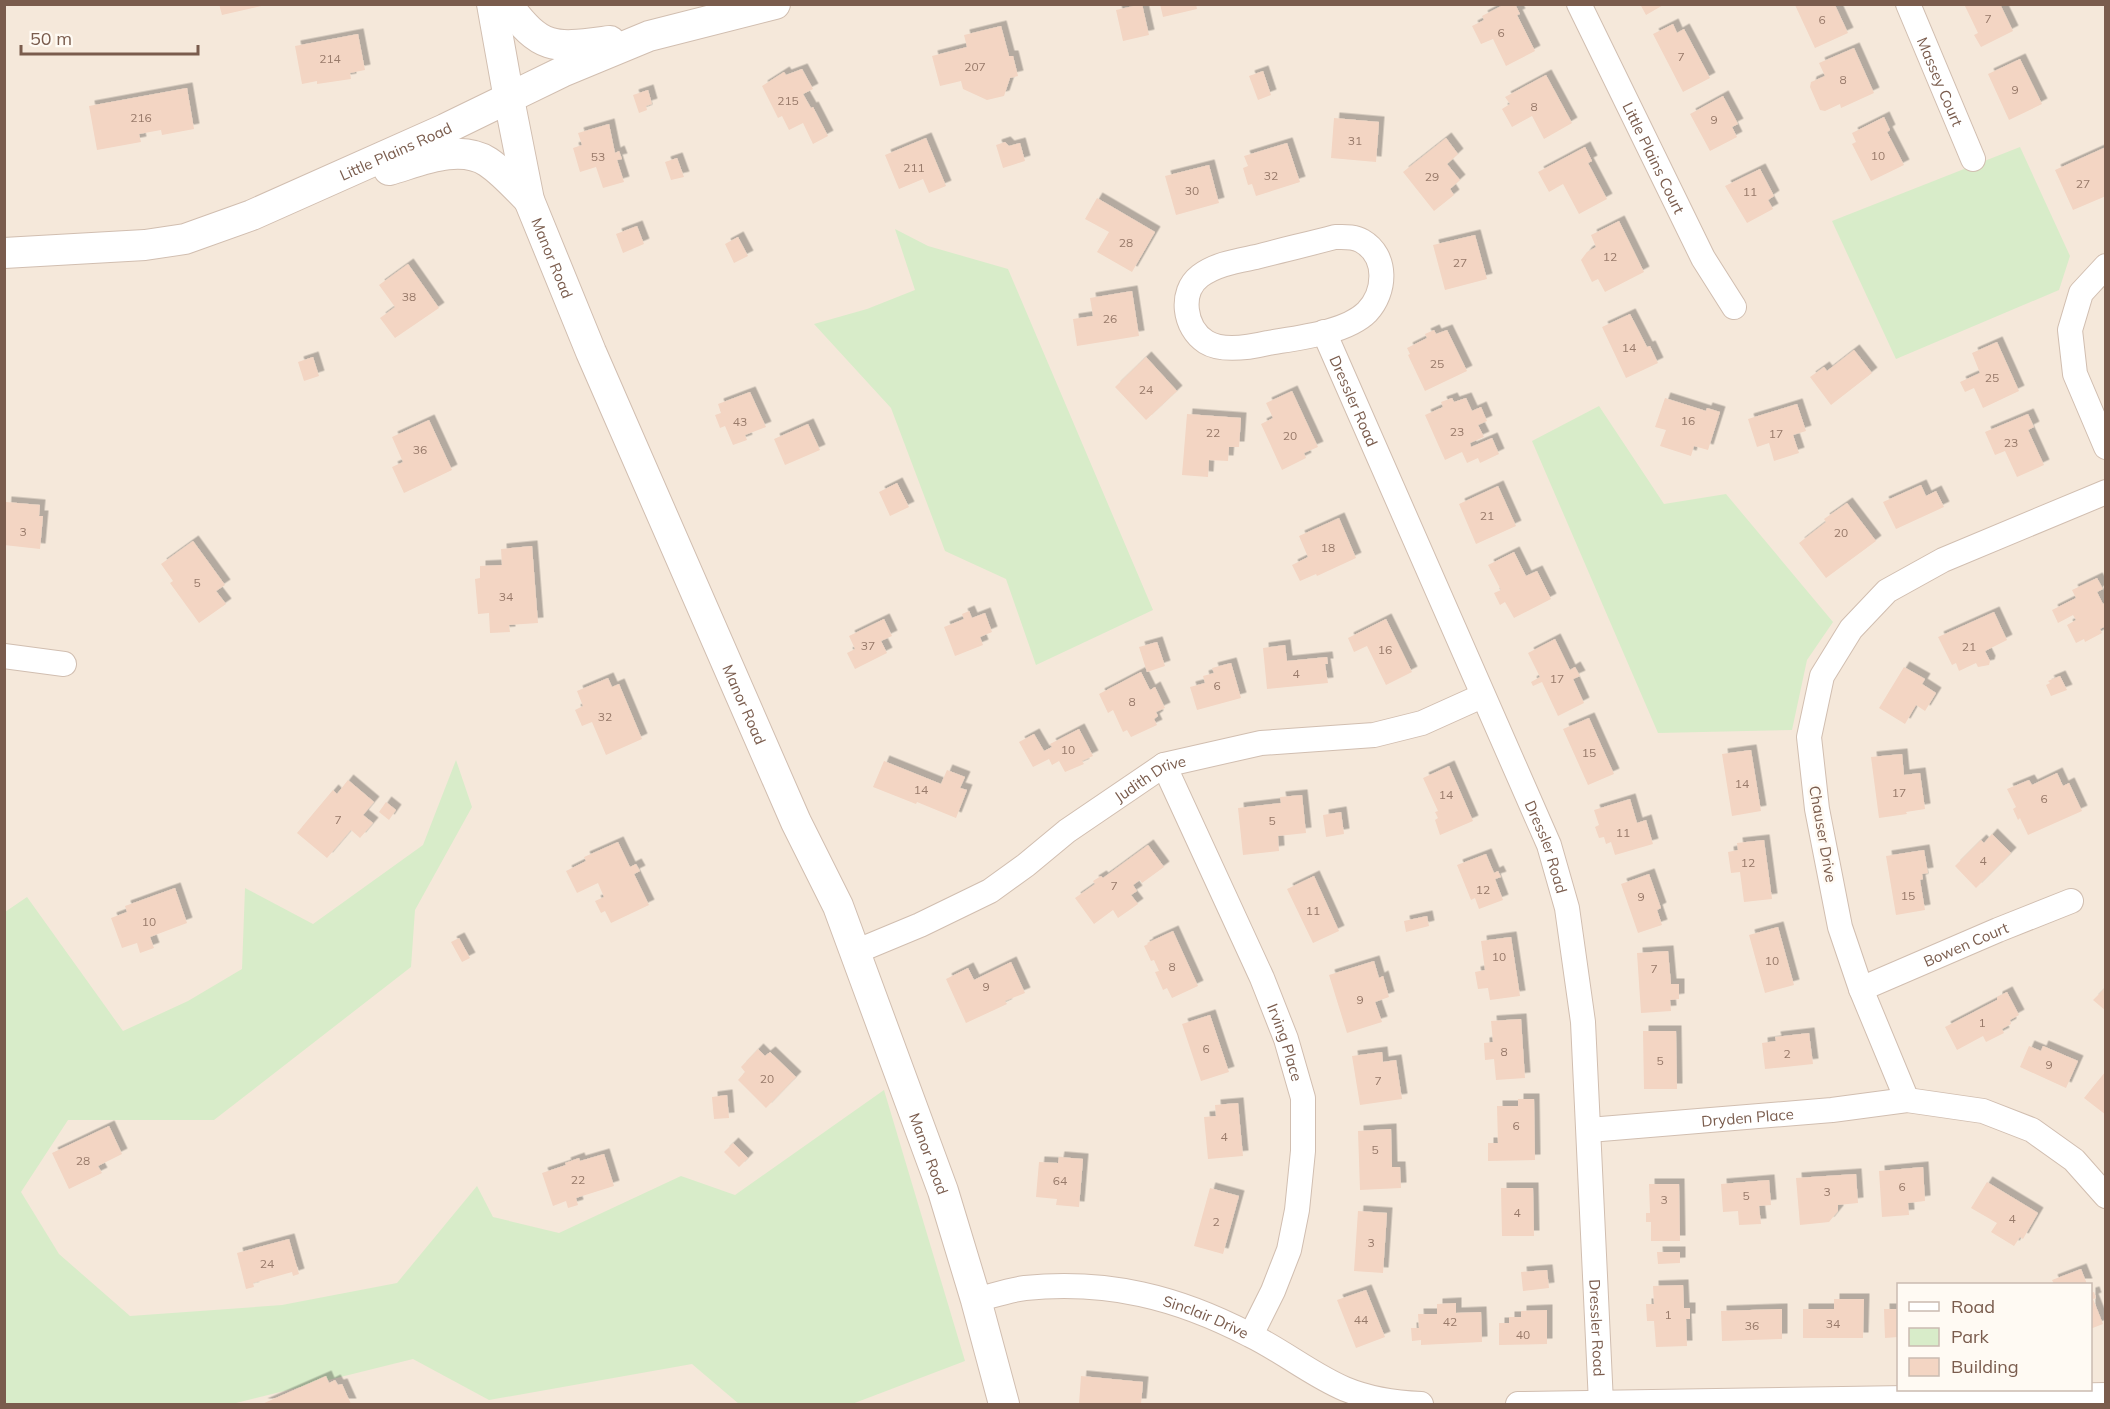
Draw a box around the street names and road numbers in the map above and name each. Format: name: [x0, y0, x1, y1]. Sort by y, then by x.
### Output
street label: Massey Court: [1913, 34, 1968, 129]
street label: Little Plains Court: [1619, 99, 1689, 217]
street label: Little Plains Road: [337, 118, 455, 184]
street label: Manor Road: [528, 215, 578, 301]
street label: Dressler Road: [1326, 352, 1382, 449]
street label: Manor Road: [719, 661, 770, 747]
street label: Judith Drive: [1110, 751, 1188, 806]
street label: Chauser Drive: [1805, 784, 1841, 884]
street label: Dressler Road: [1521, 797, 1572, 895]
street label: Bowen Court: [1920, 917, 2011, 971]
street label: Irving Place: [1263, 1001, 1307, 1083]
street label: Dryden Place: [1700, 1104, 1794, 1130]
street label: Manor Road: [905, 1110, 953, 1197]
street label: Dressler Road: [1586, 1279, 1609, 1377]
street label: Sinclair Drive: [1161, 1291, 1252, 1342]

